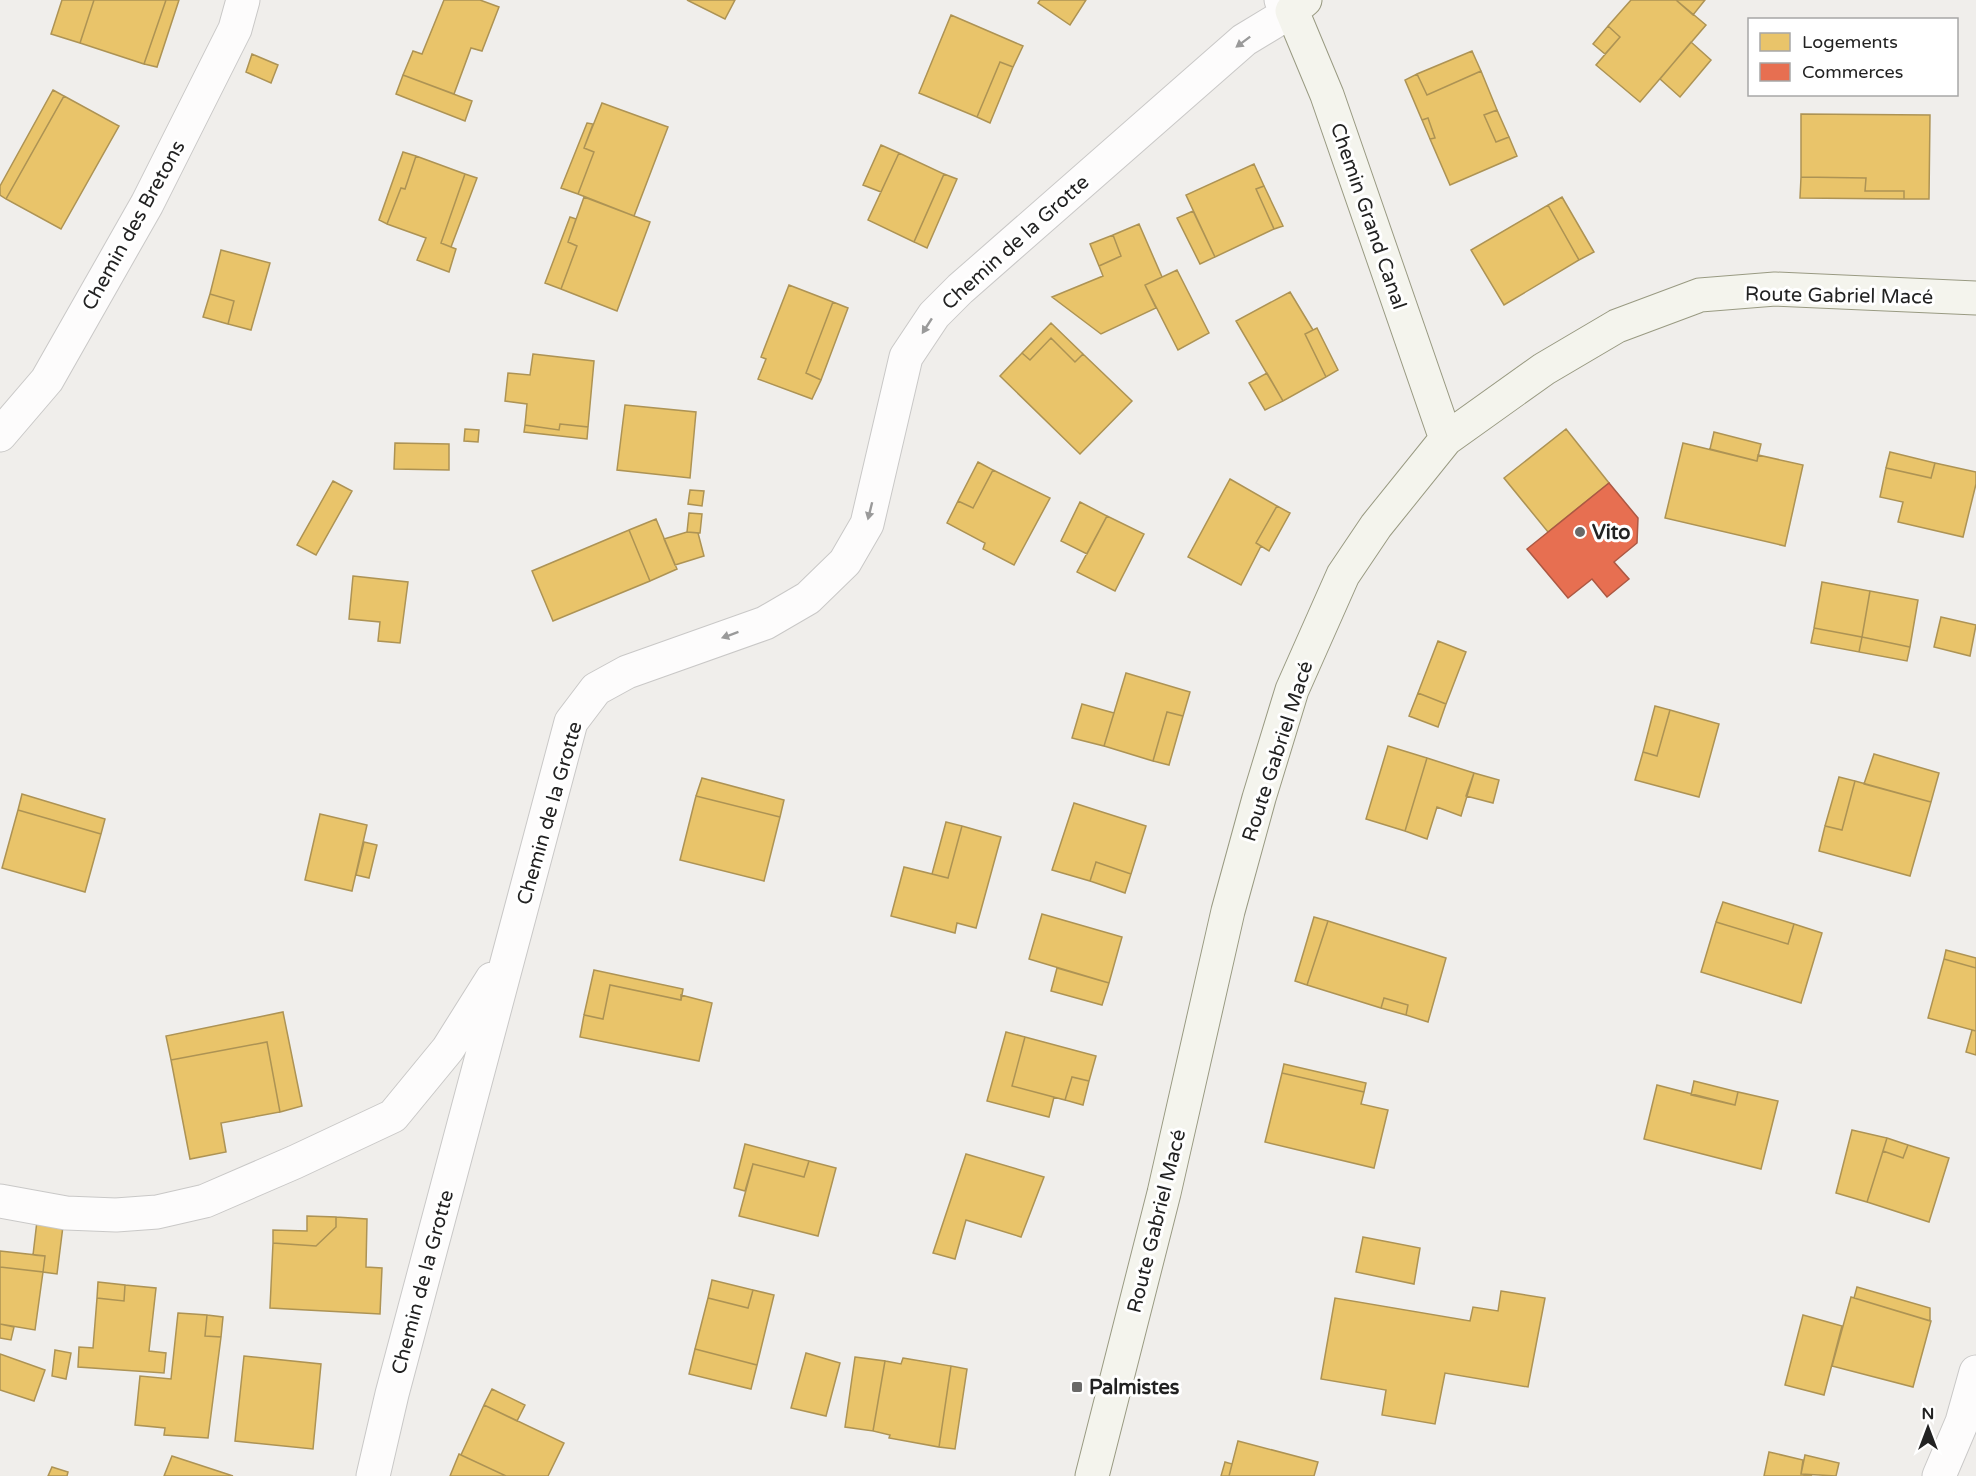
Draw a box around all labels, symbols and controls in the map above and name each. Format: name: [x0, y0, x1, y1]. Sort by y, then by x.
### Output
legend: [1748, 18, 1958, 96]
text: Logements: [1802, 31, 1898, 53]
one-way arrow: [1235, 35, 1250, 47]
text: Commerces: [1802, 61, 1903, 83]
street label: Chemin Grand Canal: [1325, 120, 1411, 313]
street label: Chemin des Bretons: [77, 136, 191, 315]
street label: Chemin de la Grotte: [937, 170, 1094, 315]
street label: Route Gabriel Macé: [1745, 282, 1933, 310]
one-way arrow: [921, 318, 932, 334]
one-way arrow: [865, 502, 875, 520]
place label: Vito: [1592, 521, 1630, 545]
marker: Vito: [1573, 525, 1587, 539]
one-way arrow: [721, 631, 739, 641]
street label: Route Gabriel Macé: [1237, 658, 1318, 845]
street label: Chemin de la Grotte: [512, 719, 588, 908]
street label: Route Gabriel Macé: [1123, 1127, 1191, 1315]
street label: Chemin de la Grotte: [387, 1188, 459, 1377]
place label: Palmistes: [1089, 1376, 1180, 1400]
marker: Palmistes: [1070, 1380, 1084, 1394]
north arrow: [1898, 1398, 1958, 1458]
text: N: [1922, 1404, 1934, 1424]

